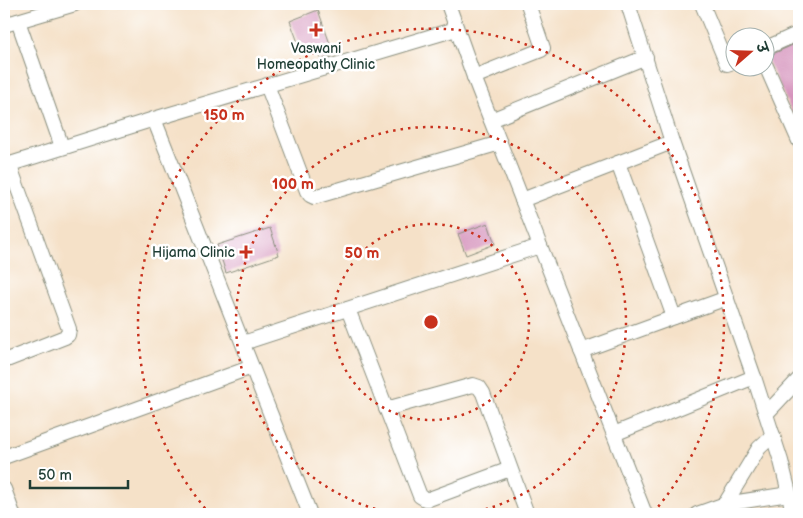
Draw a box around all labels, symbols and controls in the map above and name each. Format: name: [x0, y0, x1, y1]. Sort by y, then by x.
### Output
marker: Vaswani Homeopathy Clinic: [309, 23, 323, 37]
north arrow: [726, 28, 776, 78]
text: उ: [751, 39, 772, 57]
place label: Vaswani Homeopathy Clinic: [257, 40, 375, 73]
text: 150 m: [203, 106, 245, 125]
text: 100 m: [272, 175, 314, 194]
place label: Hijama Clinic: [152, 244, 235, 261]
text: 50 m: [345, 244, 380, 263]
marker: Hijama Clinic: [239, 245, 253, 259]
centre of rings: [422, 313, 440, 331]
scale bar: [30, 458, 128, 490]
text: 50 m: [38, 466, 72, 485]

